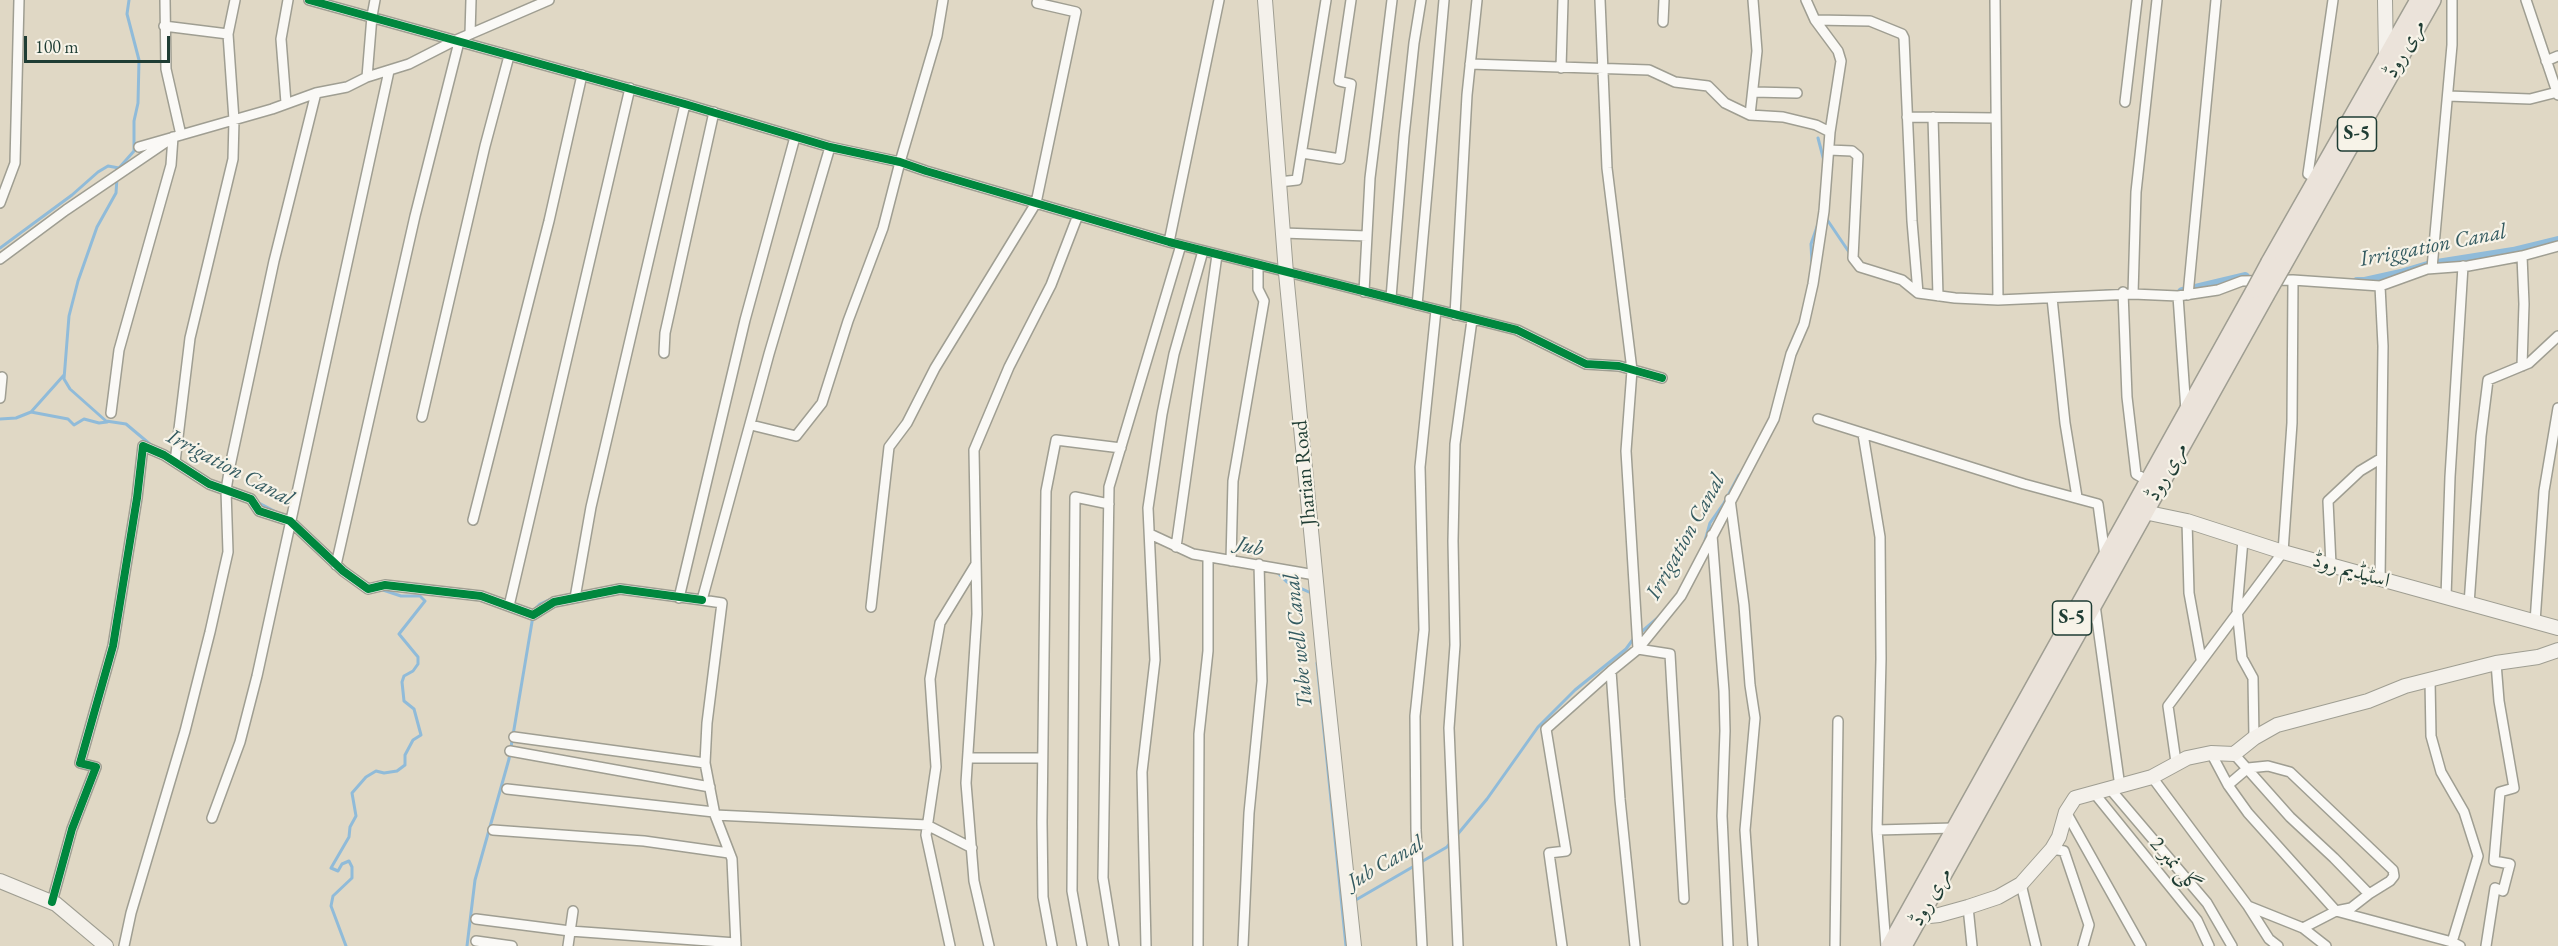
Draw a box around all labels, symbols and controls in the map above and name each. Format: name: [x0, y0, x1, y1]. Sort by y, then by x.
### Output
street label: مری روڈ: [2379, 15, 2431, 83]
scale bar: [27, 24, 172, 62]
text: 100 m: [35, 35, 79, 58]
road number: S-5: [2338, 117, 2376, 151]
water label: Irriggation Canal: [2357, 219, 2509, 273]
street label: Jharian Road: [1288, 419, 1322, 527]
water label: Irrigation Canal: [162, 424, 298, 512]
street label: مری روڈ: [2141, 438, 2193, 506]
water label: Irrigation Canal: [1641, 469, 1731, 605]
water label: Jub: [1234, 531, 1266, 563]
street label: اسٹیڈیم روڈ: [2309, 548, 2393, 594]
water label: Tube well Canal: [1279, 573, 1319, 709]
road number: S-5: [2052, 601, 2092, 635]
water label: Jub Canal: [1343, 831, 1429, 895]
street label: گلی نمبر 2: [2144, 832, 2206, 898]
street label: مری روڈ: [1905, 863, 1957, 931]

